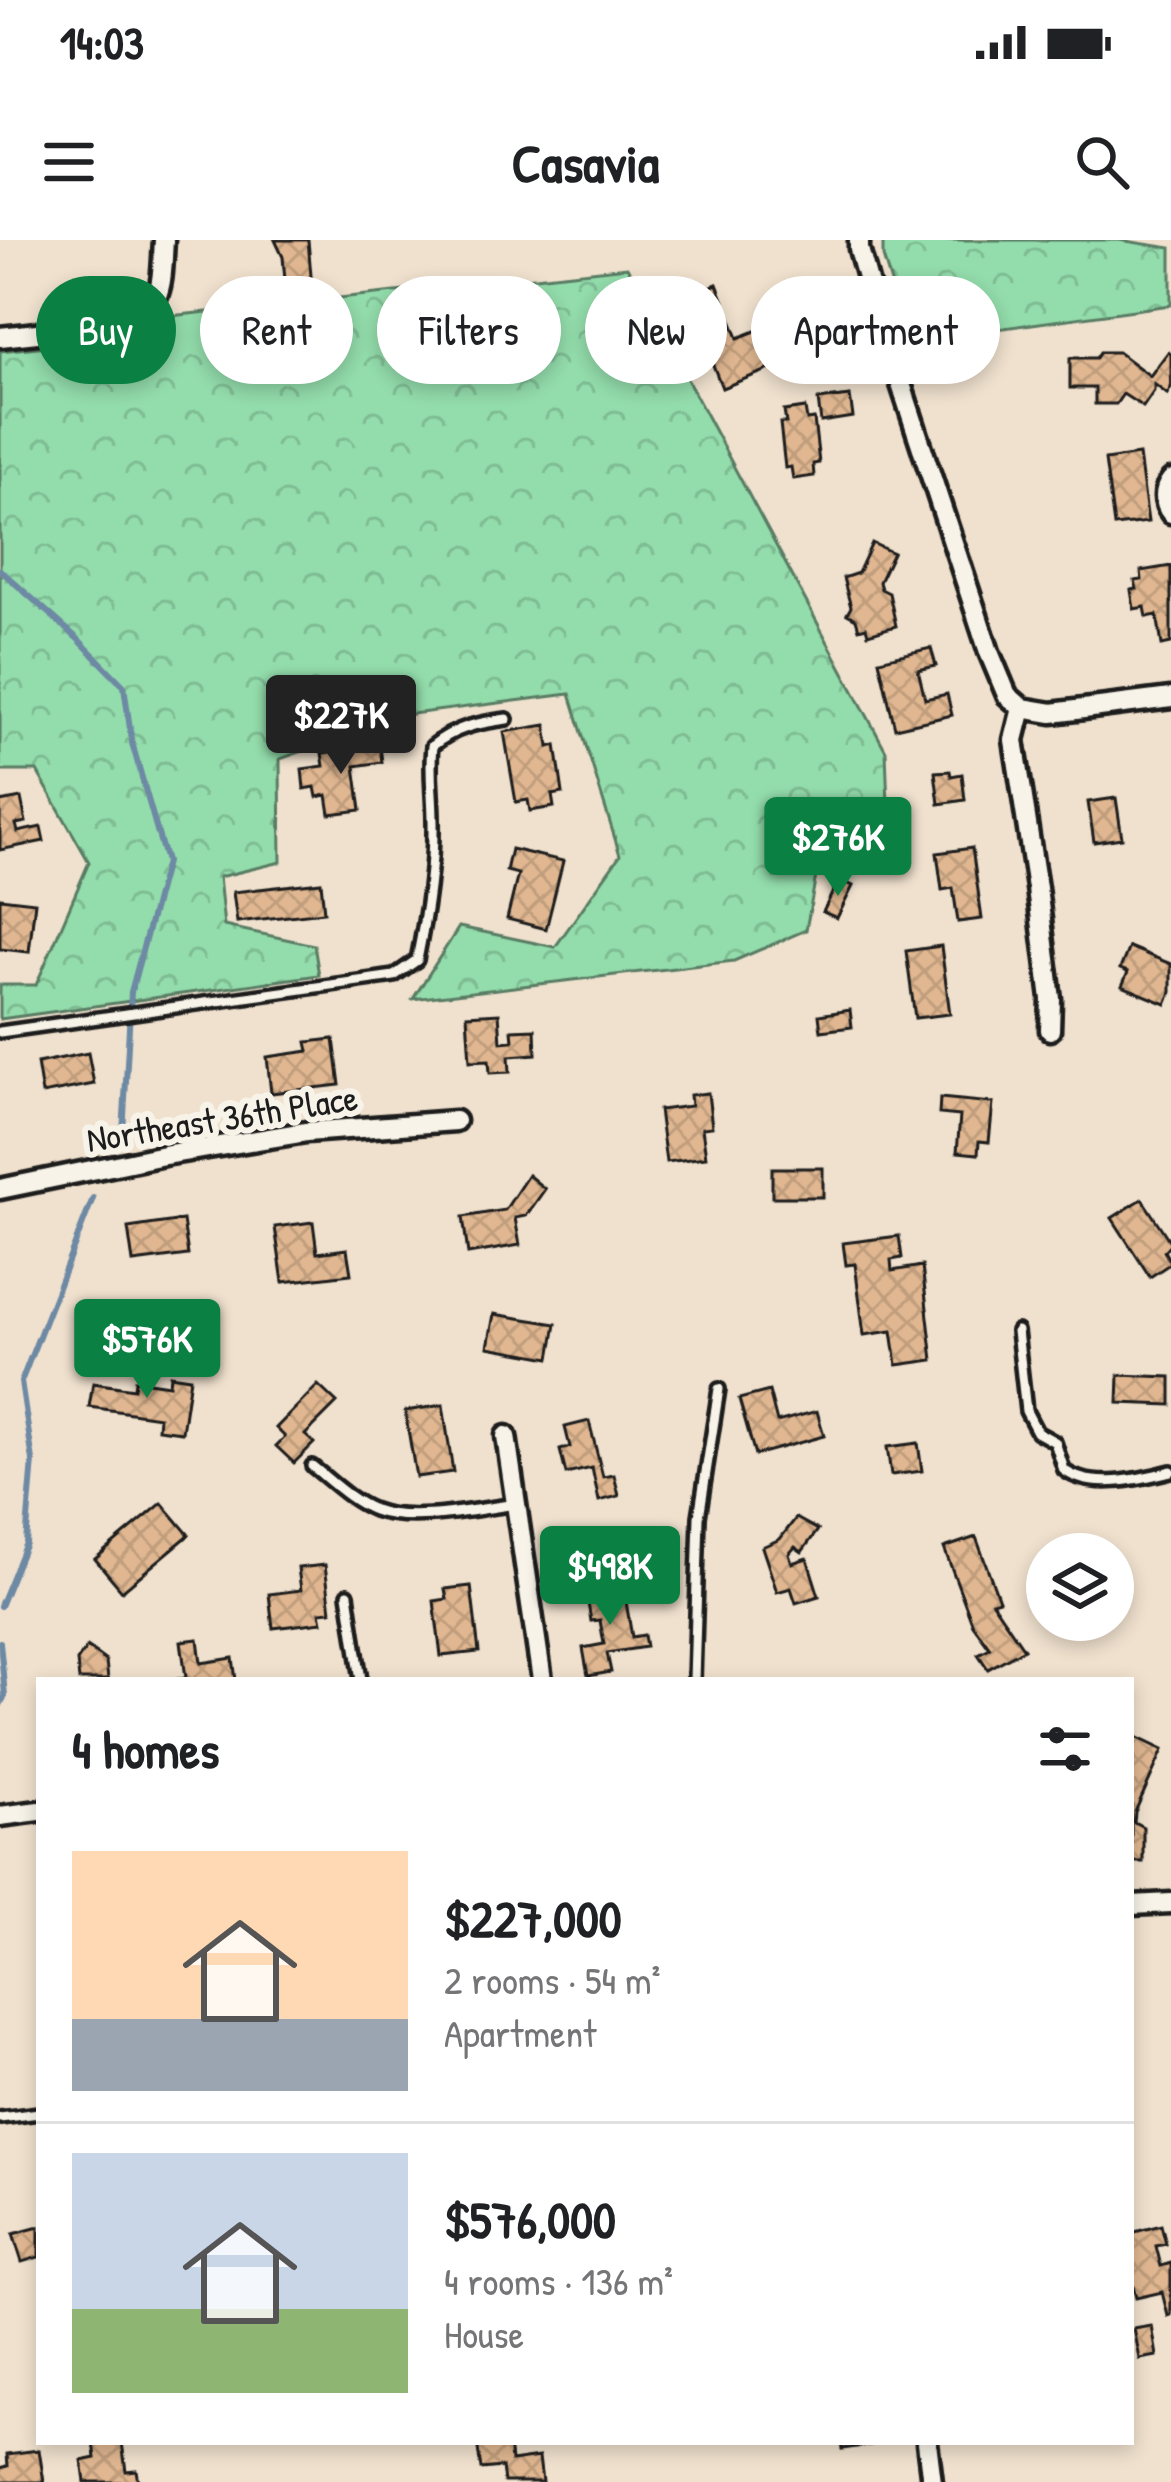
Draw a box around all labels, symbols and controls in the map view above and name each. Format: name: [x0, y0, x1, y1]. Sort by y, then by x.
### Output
text: 14:03: [60, 12, 144, 73]
text: Casavia: [512, 126, 659, 199]
icon: menu: [36, 129, 102, 195]
icon: search: [1069, 129, 1135, 195]
chip: Buy: [36, 276, 176, 384]
chip: Rent: [200, 276, 353, 384]
chip: Filters: [377, 276, 561, 384]
chip: New: [585, 276, 727, 384]
chip: Apartment: [751, 276, 1000, 384]
pin: $227K: [257, 675, 425, 777]
text: $227K: [293, 687, 389, 740]
pin: $276K: [754, 797, 922, 899]
text: $276K: [791, 809, 885, 862]
street label: Northeast 36th Place: [83, 1072, 361, 1163]
pin: $576K: [63, 1299, 231, 1401]
text: $576K: [101, 1311, 193, 1364]
pin: $498K: [526, 1526, 694, 1628]
map controls: [1026, 1533, 1134, 1641]
button: layers: [1026, 1533, 1134, 1641]
text: $498K: [567, 1538, 653, 1591]
text: 4 homes: [72, 1715, 219, 1784]
icon: filters: [1032, 1716, 1098, 1782]
text: $227,000: [444, 1884, 622, 1953]
icon: home: [168, 1899, 312, 2043]
text: 2 rooms · 54 m²: [444, 1953, 661, 2006]
text: Apartment: [444, 2006, 597, 2059]
text: $576,000: [444, 2185, 616, 2254]
icon: home: [168, 2201, 312, 2345]
text: 4 rooms · 136 m²: [444, 2254, 673, 2307]
text: House: [444, 2307, 524, 2360]

